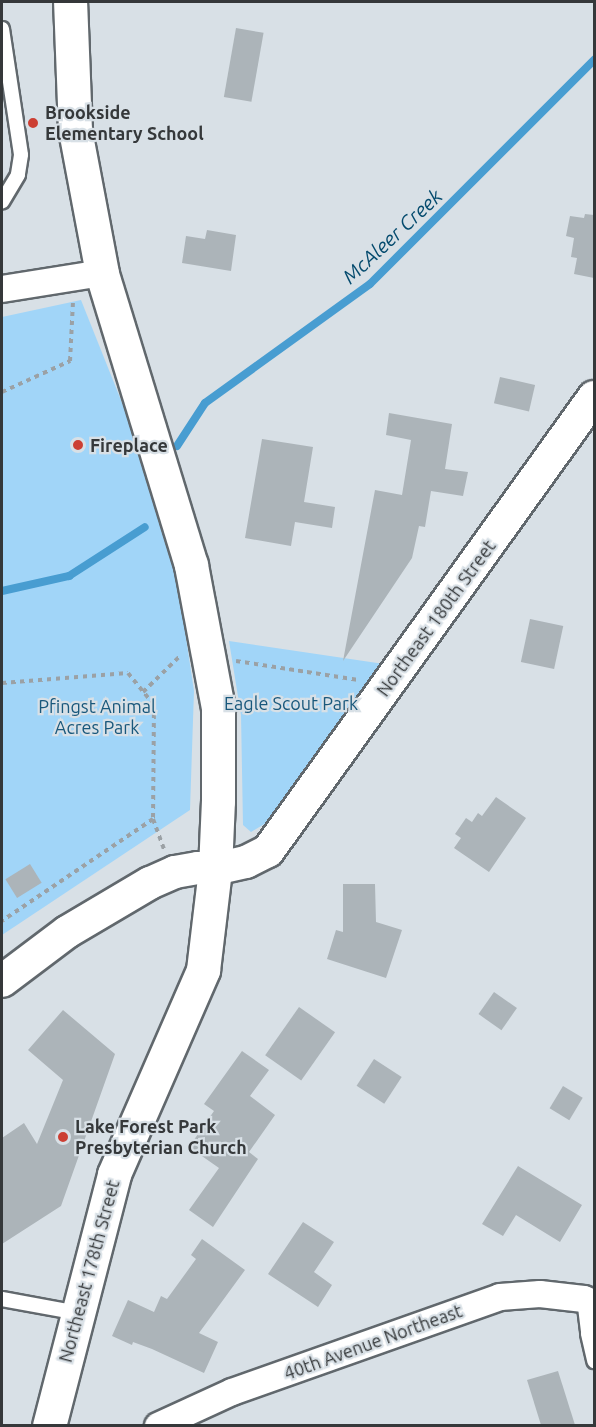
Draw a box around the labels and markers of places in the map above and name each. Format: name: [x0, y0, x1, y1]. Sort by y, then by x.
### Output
place label: Brookside Elementary School: [45, 102, 204, 144]
marker: Brookside Elementary School: [26, 116, 40, 130]
place label: Fireplace: [90, 434, 168, 456]
marker: Fireplace: [71, 438, 85, 452]
place label: Lake Forest Park Presbyterian Church: [75, 1116, 247, 1158]
marker: Lake Forest Park Presbyterian Church: [56, 1130, 70, 1144]

